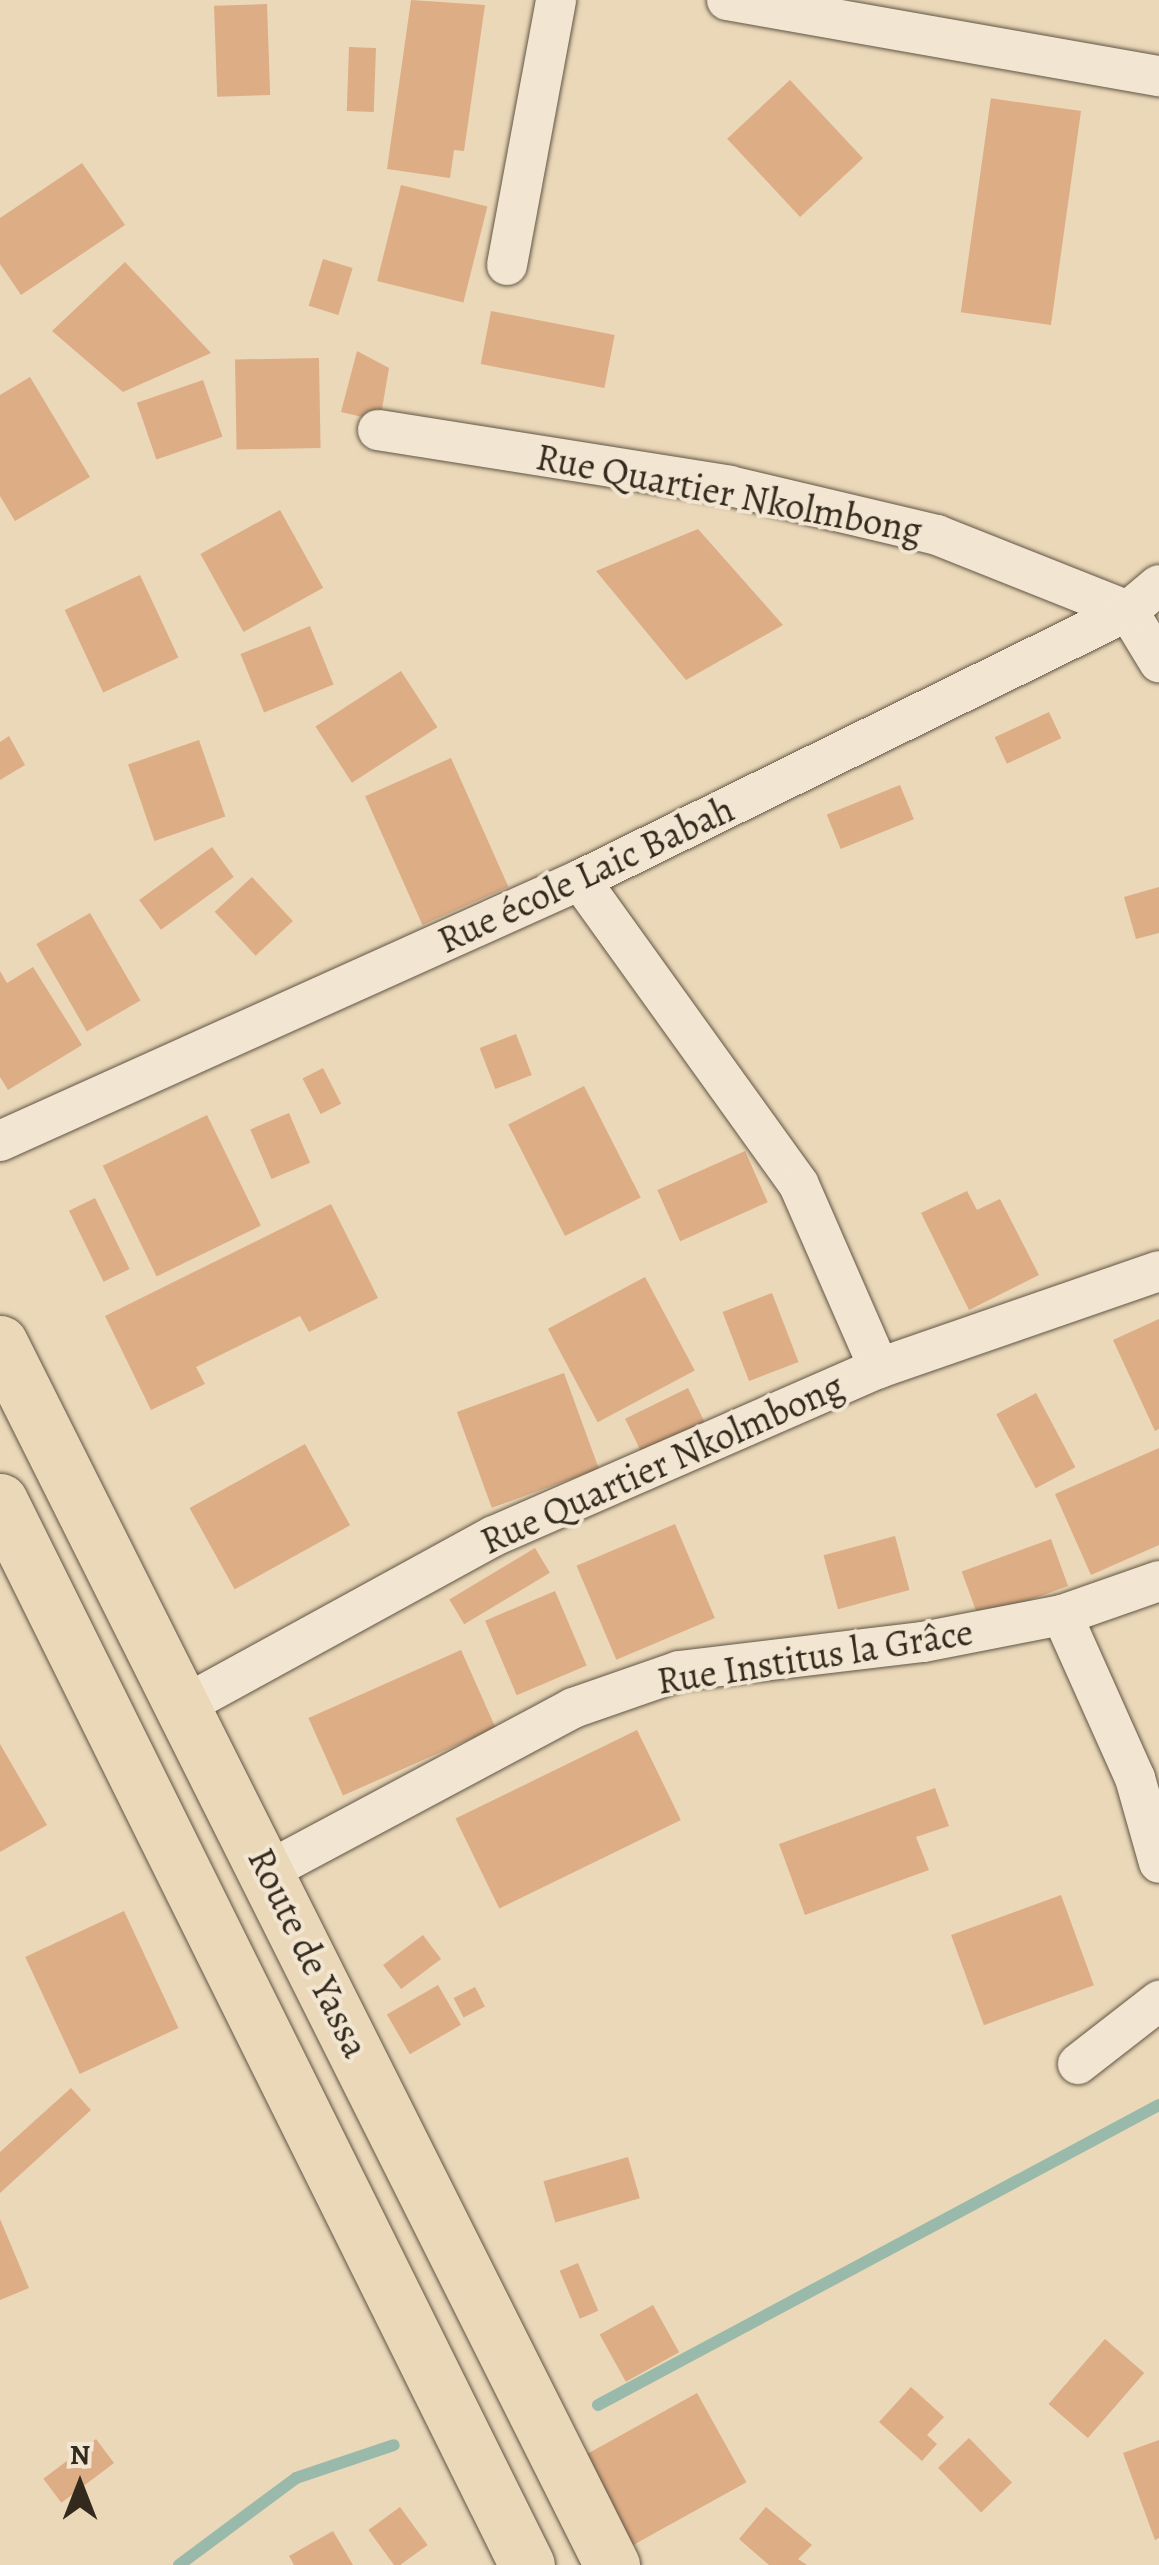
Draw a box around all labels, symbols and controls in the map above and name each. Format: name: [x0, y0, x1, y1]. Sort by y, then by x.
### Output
street label: Rue Quartier Nkolmbong: [532, 434, 926, 554]
street label: Rue école Laic Babah: [431, 786, 741, 964]
street label: Rue Quartier Nkolmbong: [474, 1363, 850, 1565]
street label: Rue Institus la Grâce: [654, 1610, 976, 1704]
street label: Route de Yassa: [238, 1841, 378, 2065]
north arrow: [30, 2435, 130, 2535]
text: N: [70, 2436, 90, 2474]

